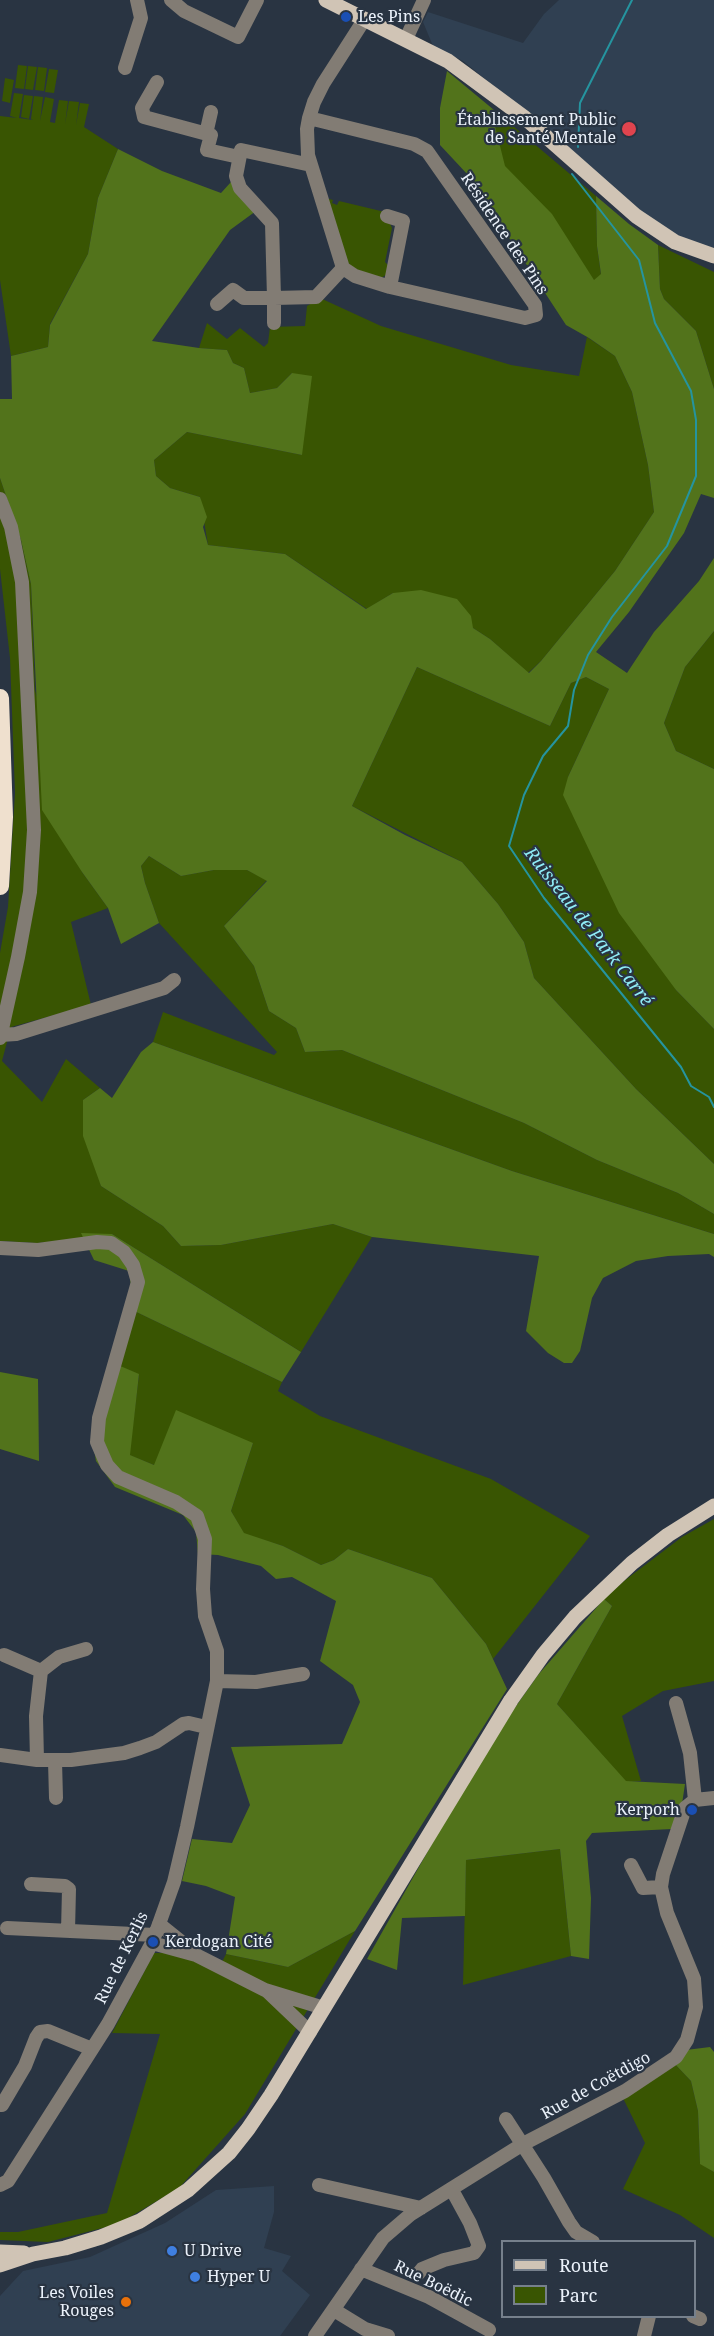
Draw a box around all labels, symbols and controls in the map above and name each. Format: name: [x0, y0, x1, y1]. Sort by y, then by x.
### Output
place label: Les Pins: [358, 7, 420, 27]
marker: Les Pins: [339, 10, 353, 24]
place label: Établissement Public de Santé Mentale: [457, 110, 616, 148]
marker: Établissement Public de Santé Mentale: [620, 120, 638, 138]
street label: Résidence des Pins: [456, 169, 552, 299]
water label: Ruisseau de Park Carré: [519, 843, 657, 1011]
place label: Kerporh: [616, 1800, 680, 1820]
marker: Kerporh: [685, 1803, 699, 1817]
street label: Rue de Kerlis: [91, 1909, 153, 2007]
place label: Kerdogan Cité: [165, 1932, 272, 1952]
marker: Kerdogan Cité: [146, 1935, 160, 1949]
street label: Rue de Coëtdigo: [538, 2048, 654, 2124]
legend: [501, 2240, 696, 2318]
place label: U Drive: [184, 2241, 242, 2261]
marker: U Drive: [165, 2244, 179, 2258]
text: Route: [559, 2253, 609, 2277]
street label: Rue Boëdic: [391, 2257, 475, 2311]
place label: Hyper U: [207, 2267, 270, 2287]
marker: Hyper U: [188, 2270, 202, 2284]
place label: Les Voiles Rouges: [39, 2283, 114, 2321]
text: Parc: [559, 2283, 597, 2307]
marker: Les Voiles Rouges: [119, 2295, 133, 2309]

